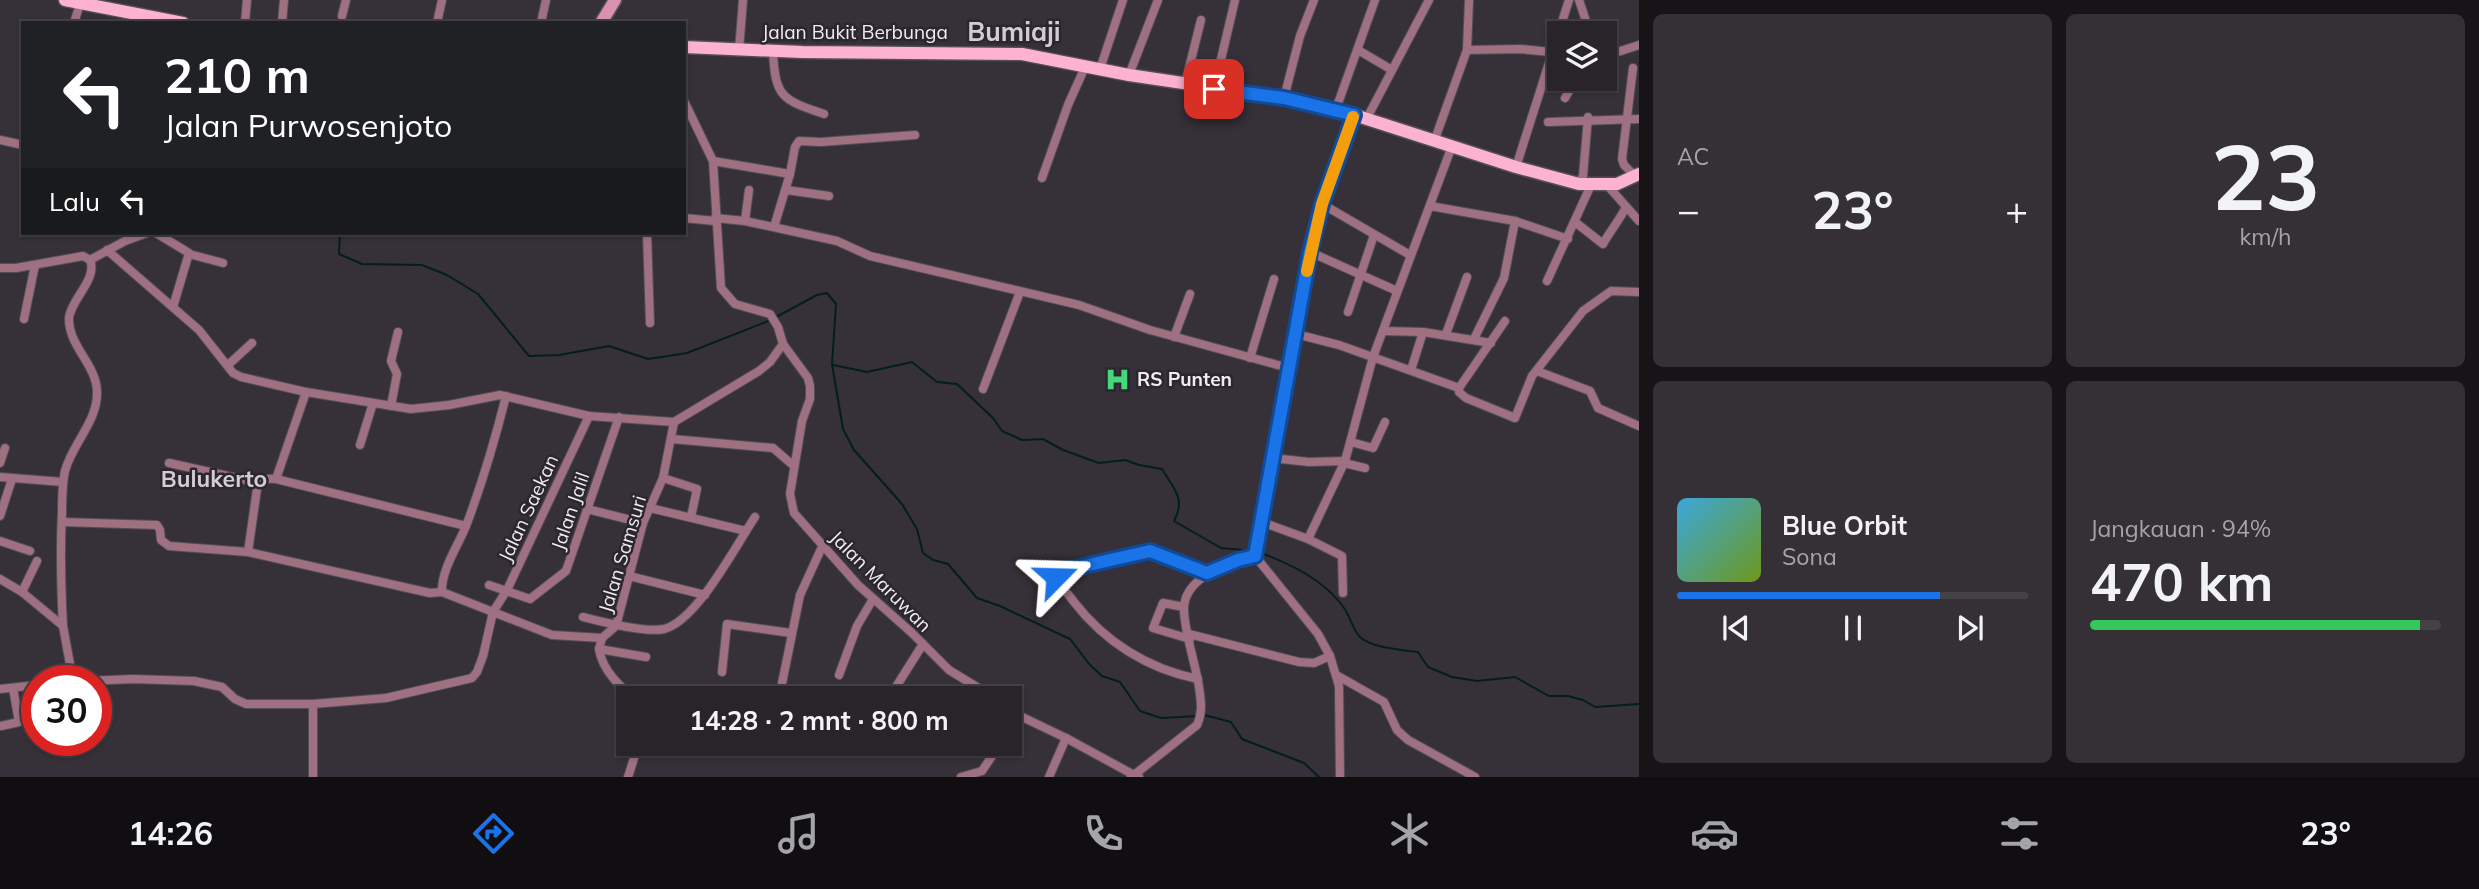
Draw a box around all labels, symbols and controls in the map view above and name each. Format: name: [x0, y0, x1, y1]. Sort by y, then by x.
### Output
district label: Bumiaji: [967, 15, 1061, 48]
street label: Jalan Bukit Berbunga: [762, 20, 948, 44]
map controls: [1547, 21, 1617, 91]
button: layers: [1547, 21, 1617, 91]
text: 210 m: [164, 44, 310, 105]
icon: left: [49, 49, 140, 140]
pin: [1184, 59, 1244, 119]
icon: arrive: [1195, 70, 1233, 108]
text: Jalan Purwosenjoto: [164, 105, 452, 145]
text: 23: [2211, 119, 2320, 233]
text: AC: [1677, 142, 1709, 171]
text: 23°: [1811, 177, 1894, 242]
icon: left: [114, 182, 152, 220]
text: Lalu: [49, 185, 100, 218]
text: −: [1677, 186, 1700, 234]
text: +: [2005, 186, 2028, 234]
text: km/h: [2239, 222, 2292, 251]
hospital icon: RS Punten: [1103, 365, 1131, 393]
place label: RS Punten: [1137, 367, 1232, 391]
street label: Jalan Saekan: [493, 451, 563, 565]
district label: Bulukerto: [161, 464, 267, 493]
street label: Jalan Jalil: [545, 469, 595, 553]
street label: Jalan Samsuri: [593, 492, 651, 616]
text: Blue Orbit: [1782, 509, 1907, 542]
text: Jangkauan · 94%: [2090, 514, 2271, 543]
street label: Jalan Maruwan: [825, 525, 937, 637]
position arrow: [1019, 540, 1093, 614]
text: Sona: [1782, 542, 1837, 571]
text: 470 km: [2090, 549, 2273, 614]
icon: previous: [1717, 609, 1755, 647]
icon: pause: [1834, 609, 1872, 647]
icon: next: [1951, 609, 1989, 647]
speed limit sign: 30: [21, 665, 112, 756]
text: 14:28 · 2 mnt · 800 m: [689, 704, 949, 737]
icon: directions: [469, 809, 518, 858]
icon: music: [774, 809, 823, 858]
icon: phone: [1079, 809, 1128, 858]
icon: climate: [1385, 809, 1434, 858]
icon: car: [1690, 809, 1739, 858]
icon: filters: [1995, 809, 2044, 858]
text: 14:26: [128, 813, 213, 853]
text: 23°: [2300, 813, 2351, 853]

